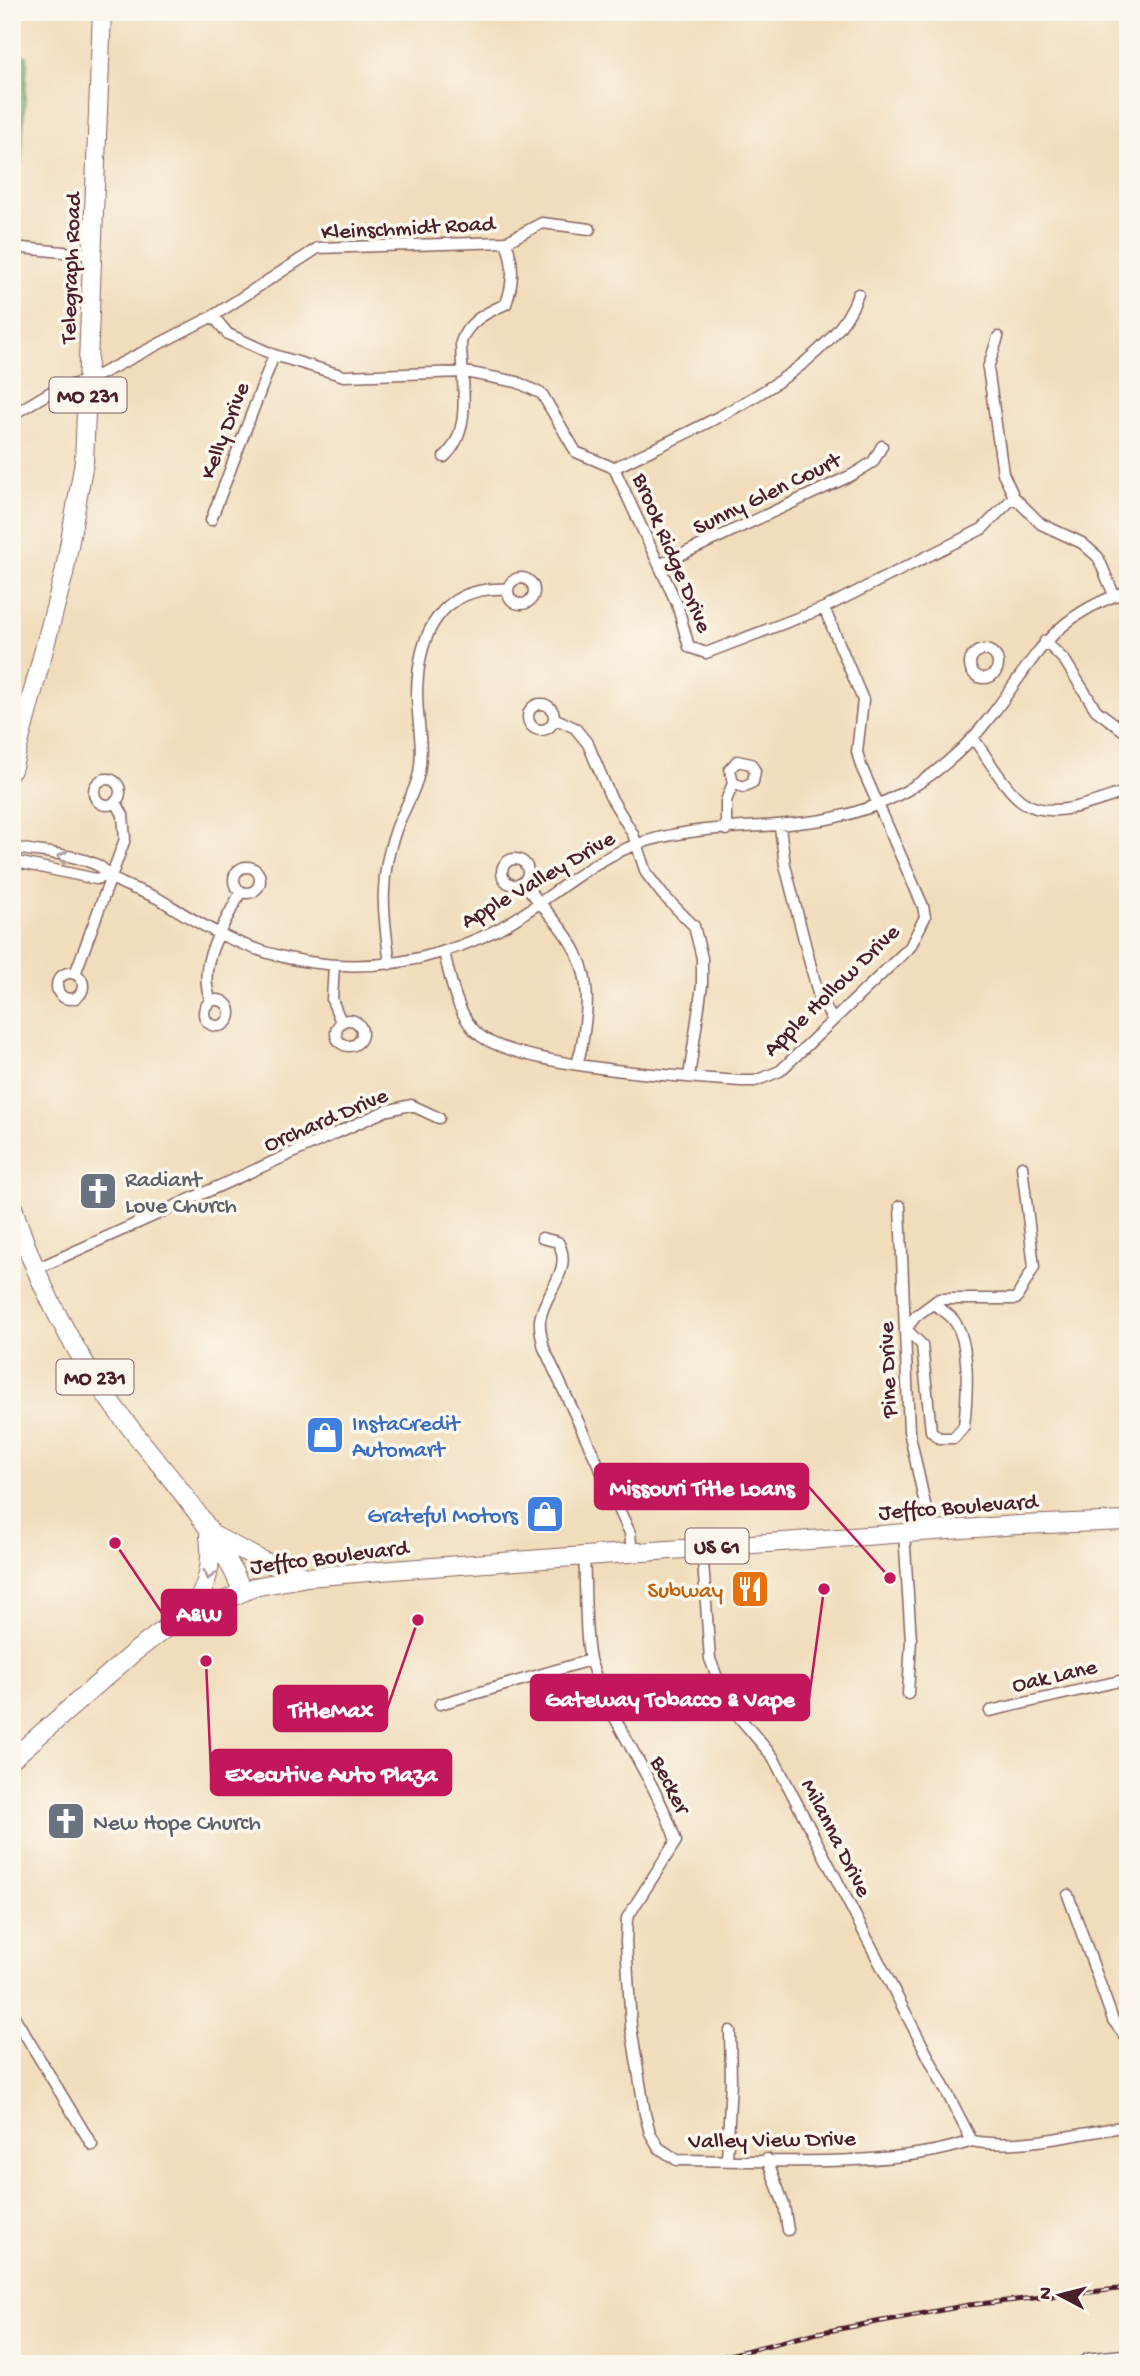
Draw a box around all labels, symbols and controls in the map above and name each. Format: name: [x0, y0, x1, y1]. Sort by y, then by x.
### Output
street label: Telegraph Road: [56, 191, 89, 346]
street label: Kleinschmidt Road: [321, 211, 497, 248]
road number: MO 231: [50, 378, 126, 412]
street label: Kelly Drive: [195, 378, 257, 484]
street label: Sunny Glen Court: [689, 447, 847, 542]
street label: Brook Ridge Drive: [625, 469, 717, 638]
street label: Apple Valley Drive: [457, 826, 621, 936]
one-way arrow: [56, 850, 68, 865]
street label: Apple Hollow Drive: [759, 919, 907, 1063]
street label: Orchard Drive: [260, 1083, 393, 1159]
place label: Radiant Love Church: [125, 1168, 237, 1221]
church icon: Radiant Love Church: [77, 1170, 119, 1212]
street label: Pine Drive: [874, 1320, 905, 1419]
road number: MO 231: [56, 1360, 134, 1394]
place label: InstaCredit Automart: [352, 1412, 461, 1465]
shop icon: InstaCredit Automart: [304, 1414, 346, 1456]
callout: Missouri Title Loans: [595, 1464, 808, 1509]
text: Missouri Title Loans: [609, 1476, 796, 1505]
street label: Jeffco Boulevard: [878, 1489, 1040, 1528]
shop icon: Grateful Motors: [524, 1493, 566, 1535]
place label: Grateful Motors: [367, 1504, 519, 1531]
road number: US 61: [686, 1528, 748, 1564]
street label: Jeffco Boulevard: [249, 1535, 412, 1582]
one-way arrow: [203, 1568, 217, 1580]
restaurant icon: Subway: [729, 1568, 771, 1610]
place label: Subway: [647, 1579, 723, 1606]
callout: A&W: [162, 1590, 236, 1635]
text: A&W: [175, 1602, 222, 1631]
street label: Oak Lane: [1010, 1654, 1101, 1700]
callout: Gateway Tobacco & Vape: [531, 1675, 809, 1720]
callout: TitleMax: [274, 1686, 387, 1731]
text: Gateway Tobacco & Vape: [545, 1687, 797, 1716]
text: TitleMax: [287, 1698, 374, 1727]
callout: Executive Auto Plaza: [211, 1750, 451, 1795]
street label: Becker: [642, 1751, 696, 1821]
text: Executive Auto Plaza: [225, 1762, 439, 1791]
street label: Milanna Drive: [794, 1775, 877, 1903]
church icon: New Hope Church: [45, 1800, 87, 1842]
place label: New Hope Church: [93, 1811, 261, 1838]
street label: Valley View Drive: [687, 2127, 857, 2156]
north arrow: [1024, 2260, 1094, 2330]
text: N: [1034, 2286, 1059, 2301]

